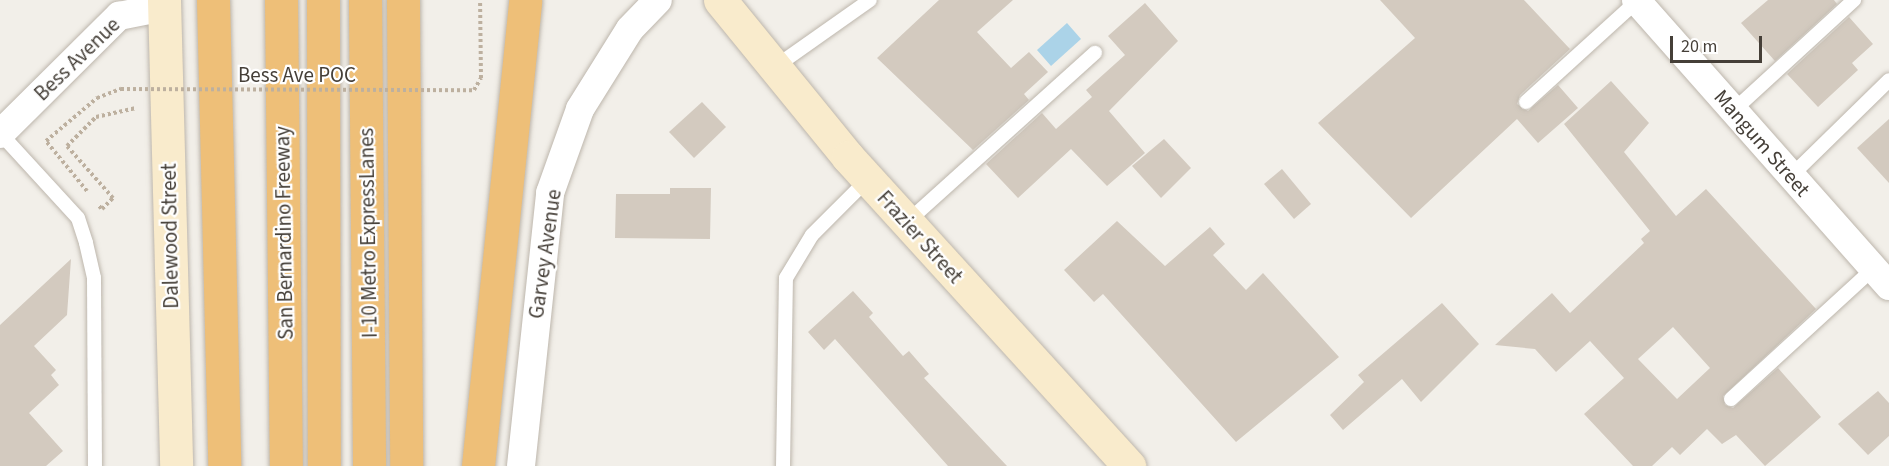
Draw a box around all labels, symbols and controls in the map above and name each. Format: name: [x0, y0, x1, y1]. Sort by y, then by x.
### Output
street label: Bess Avenue: [29, 12, 125, 106]
scale bar: [1673, 24, 1764, 62]
text: 20 m: [1681, 34, 1717, 59]
street label: Bess Ave POC: [238, 62, 356, 88]
street label: Mangum Street: [1709, 84, 1815, 202]
street label: San Bernardino Freeway: [270, 126, 298, 340]
street label: I-10 Metro ExpressLanes: [354, 128, 382, 338]
street label: Dalewood Street: [156, 163, 184, 309]
street label: Frazier Street: [872, 185, 968, 289]
street label: Garvey Avenue: [523, 188, 567, 320]

